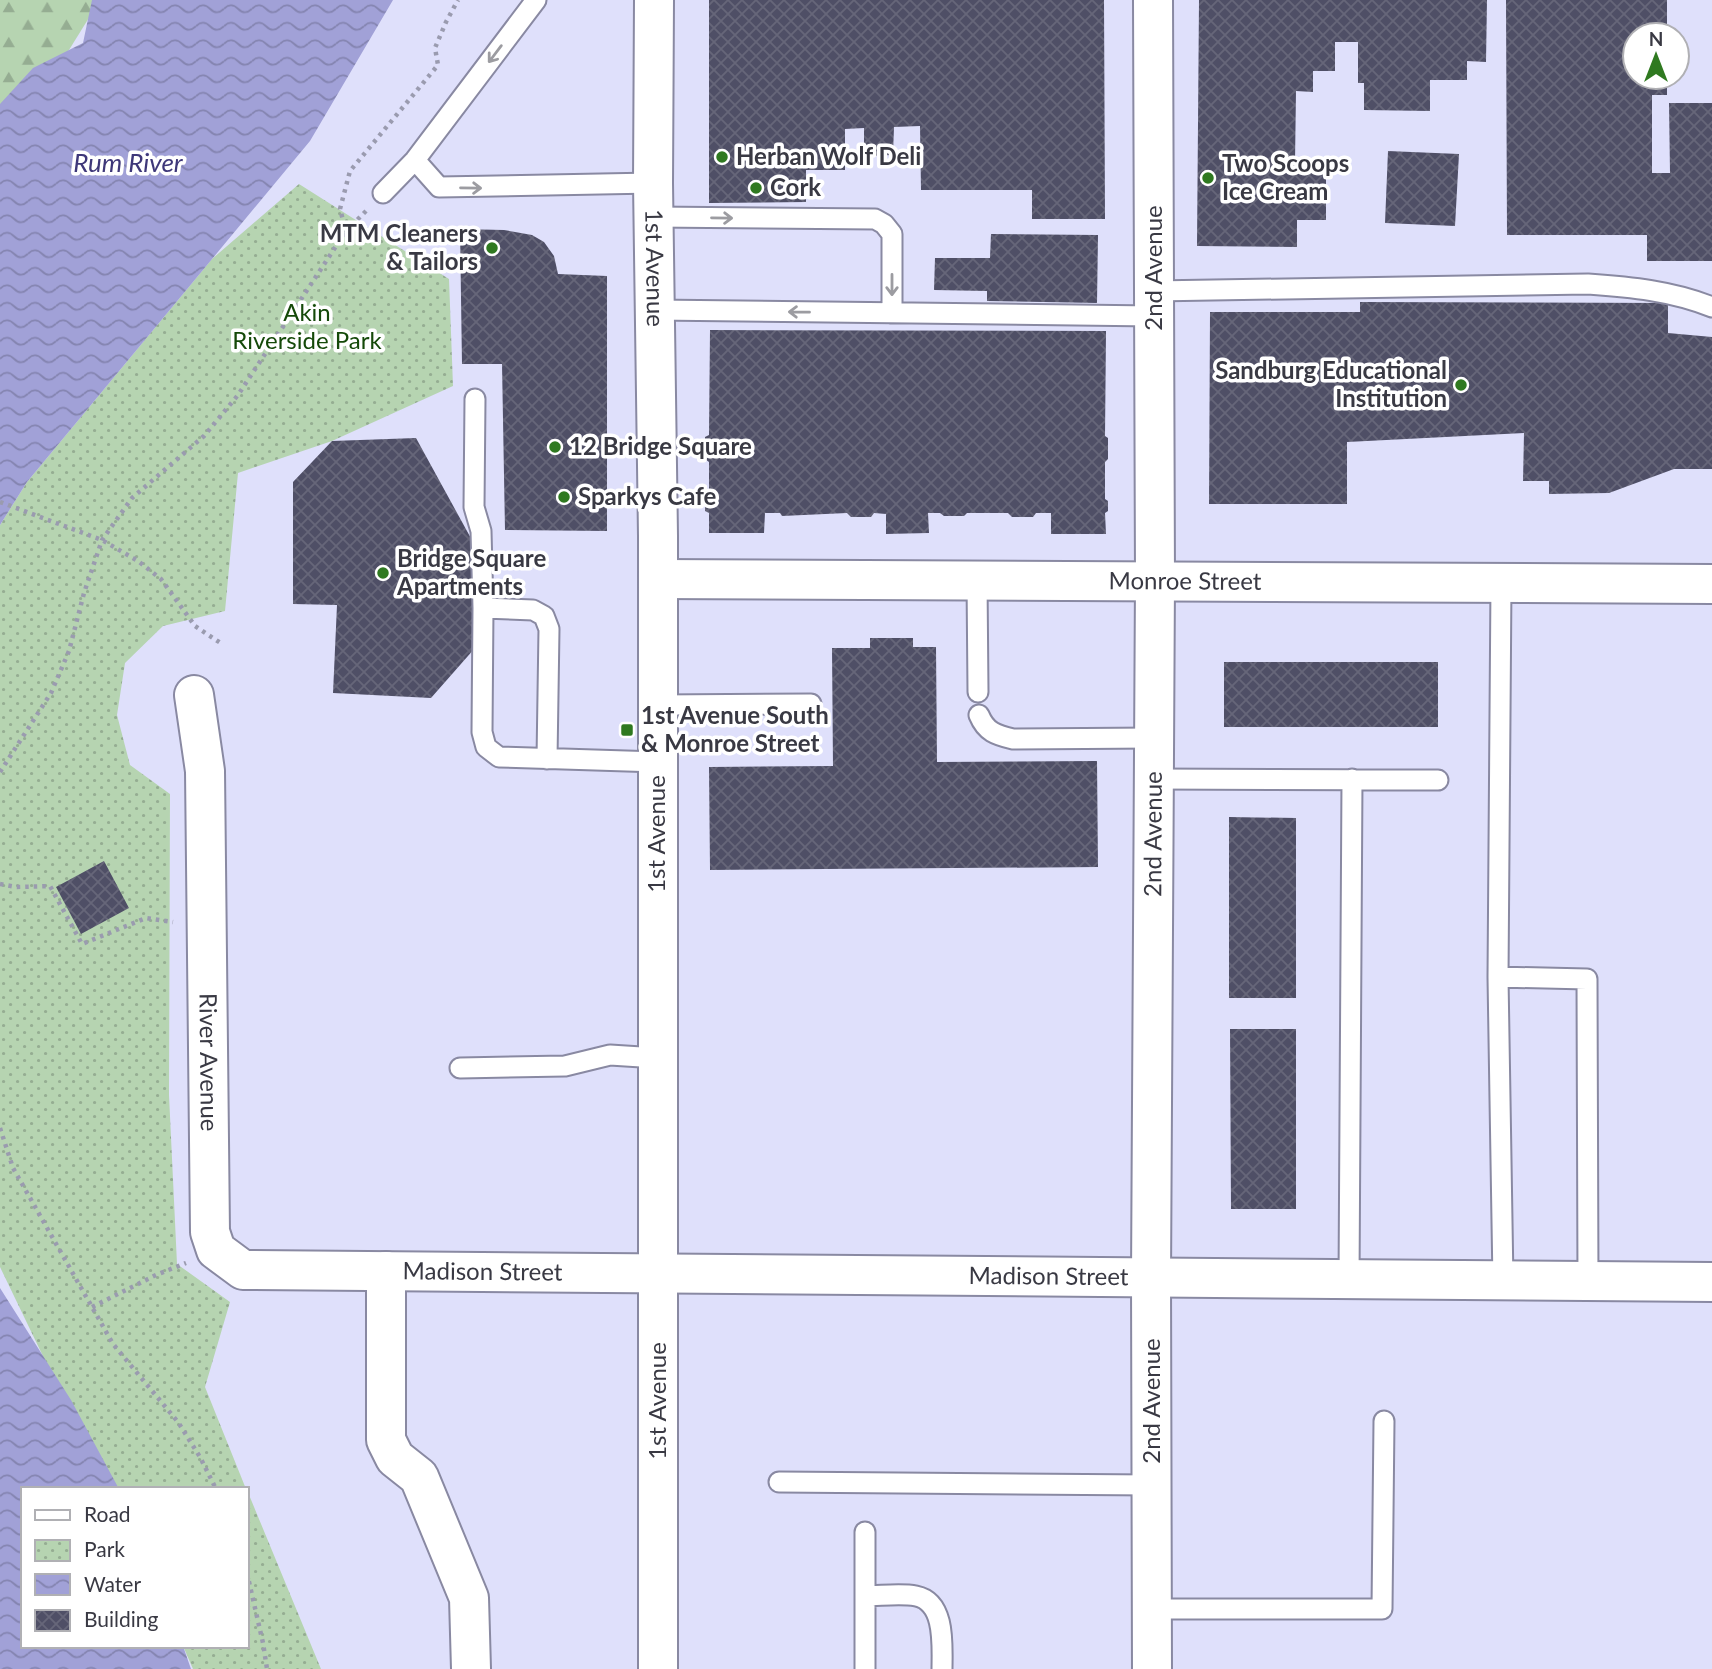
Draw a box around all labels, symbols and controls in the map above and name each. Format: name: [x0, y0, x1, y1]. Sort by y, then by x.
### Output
north arrow: [1621, 21, 1691, 91]
text: N: [1649, 27, 1663, 50]
one-way arrow: [487, 45, 502, 63]
place label: Herban Wolf Deli: [736, 141, 921, 170]
water label: Rum River: [73, 146, 184, 178]
place label: Two Scoops Ice Cream: [1222, 148, 1349, 205]
marker: Herban Wolf Deli: [714, 149, 730, 165]
marker: Two Scoops Ice Cream: [1200, 170, 1216, 186]
place label: Cork: [770, 172, 821, 201]
marker: Cork: [748, 180, 764, 196]
one-way arrow: [459, 181, 482, 194]
street label: 2nd Avenue: [1138, 205, 1167, 331]
street label: 1st Avenue: [640, 209, 671, 327]
one-way arrow: [710, 211, 733, 224]
place label: MTM Cleaners & Tailors: [320, 218, 478, 275]
marker: MTM Cleaners & Tailors: [484, 240, 500, 256]
one-way arrow: [885, 274, 899, 297]
park label: Akin Riverside Park: [232, 297, 382, 354]
one-way arrow: [788, 305, 811, 319]
place label: Sandburg Educational Institution: [1215, 355, 1447, 412]
marker: Sandburg Educational Institution: [1453, 377, 1469, 393]
place label: 12 Bridge Square: [569, 431, 752, 460]
marker: 12 Bridge Square: [547, 439, 563, 455]
place label: Sparkys Cafe: [578, 481, 716, 510]
marker: Sparkys Cafe: [556, 489, 572, 505]
place label: Bridge Square Apartments: [396, 543, 546, 600]
marker: Bridge Square Apartments: [375, 565, 391, 581]
street label: Monroe Street: [1108, 565, 1262, 595]
place label: 1st Avenue South & Monroe Street: [641, 700, 829, 757]
marker: 1st Avenue South & Monroe Street: [619, 722, 635, 738]
street label: 2nd Avenue: [1137, 771, 1167, 897]
street label: 1st Avenue: [641, 775, 670, 893]
street label: River Avenue: [194, 993, 225, 1132]
street label: Madison Street: [403, 1255, 563, 1286]
street label: Madison Street: [969, 1260, 1129, 1290]
street label: 2nd Avenue: [1136, 1338, 1165, 1464]
street label: 1st Avenue: [642, 1342, 671, 1460]
legend: [21, 1487, 248, 1648]
text: Road: [84, 1501, 131, 1526]
text: Park: [84, 1536, 125, 1561]
text: Water: [84, 1571, 141, 1596]
text: Building: [84, 1606, 159, 1631]

